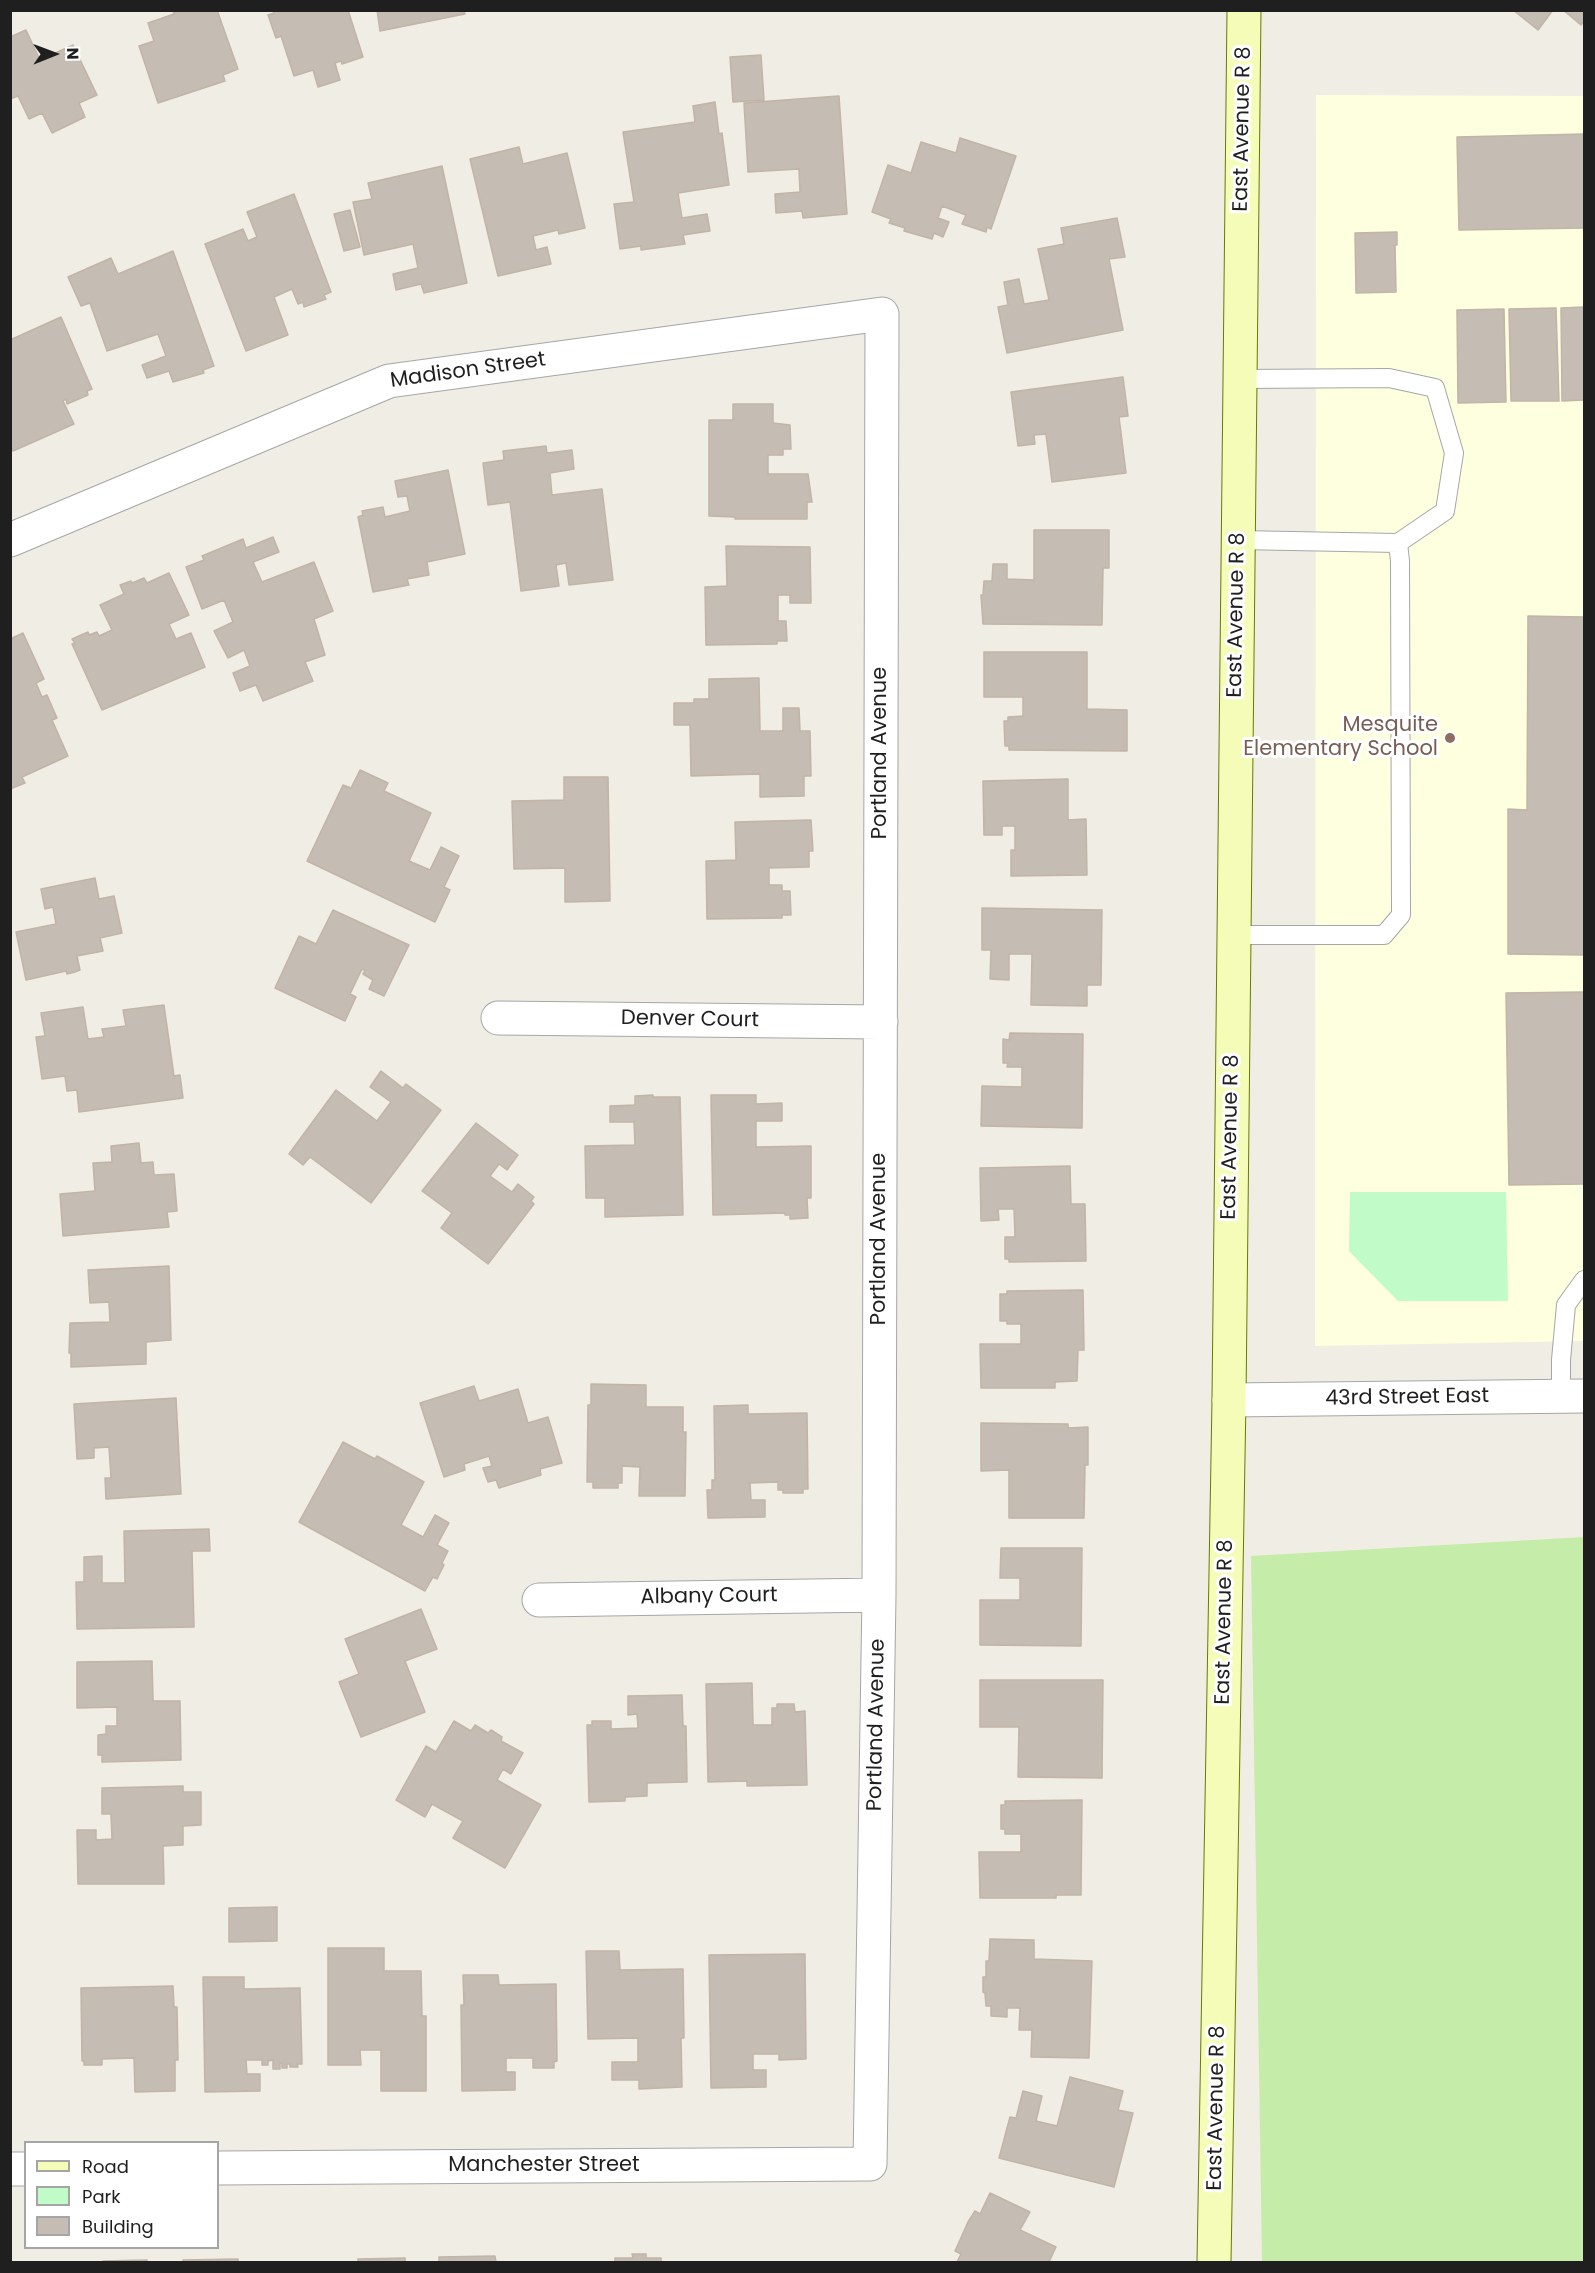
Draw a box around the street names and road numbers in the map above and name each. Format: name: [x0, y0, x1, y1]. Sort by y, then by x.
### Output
street label: East Avenue R 8: [1229, 46, 1257, 212]
street label: Madison Street: [389, 348, 547, 394]
street label: East Avenue R 8: [1223, 532, 1251, 698]
street label: Portland Avenue: [868, 667, 894, 839]
street label: Denver Court: [621, 1006, 759, 1034]
street label: East Avenue R 8: [1217, 1054, 1245, 1220]
street label: Portland Avenue: [867, 1153, 893, 1325]
street label: 43rd Street East: [1325, 1384, 1489, 1412]
street label: East Avenue R 8: [1211, 1539, 1239, 1705]
street label: Albany Court: [640, 1583, 778, 1611]
street label: Portland Avenue: [863, 1639, 891, 1811]
street label: East Avenue R 8: [1203, 2025, 1231, 2191]
street label: Manchester Street: [448, 2153, 640, 2179]

